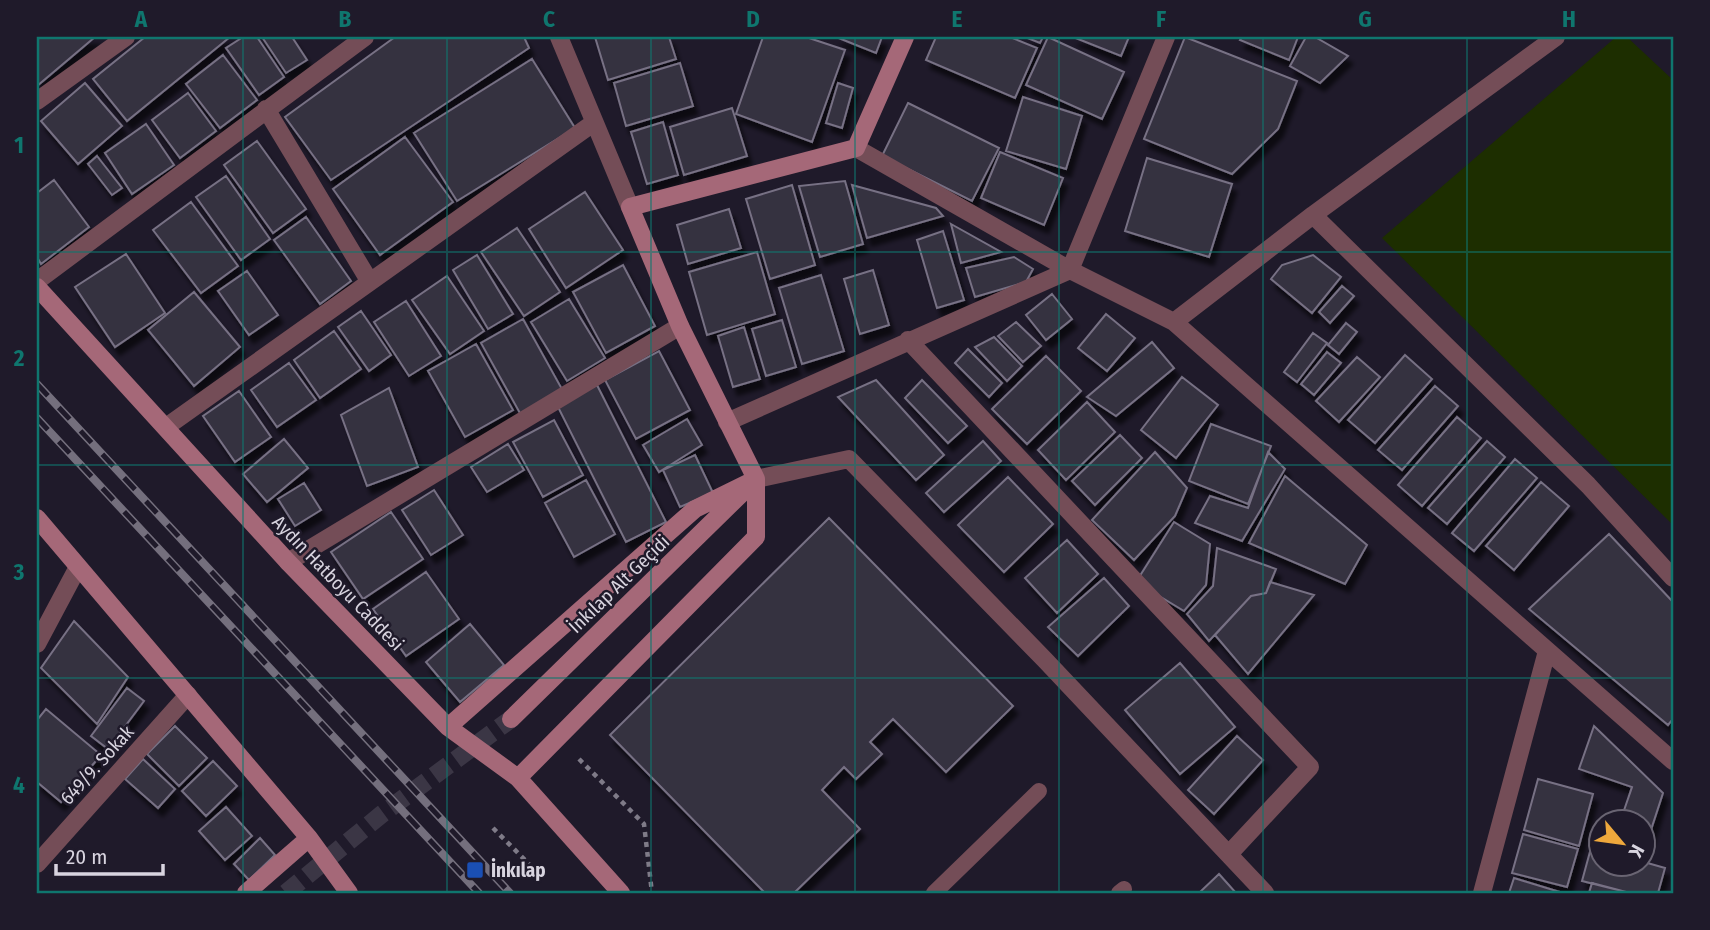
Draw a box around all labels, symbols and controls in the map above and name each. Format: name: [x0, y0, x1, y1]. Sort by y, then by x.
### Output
text: A: [134, 5, 148, 33]
text: B: [339, 5, 352, 33]
text: C: [543, 5, 555, 33]
text: D: [746, 5, 760, 33]
text: E: [952, 5, 963, 33]
text: F: [1156, 5, 1166, 33]
text: G: [1358, 5, 1372, 33]
text: H: [1562, 5, 1576, 33]
text: 1: [14, 131, 24, 159]
text: 2: [13, 344, 25, 372]
street label: Aydın Hatboyu Caddesi: [267, 511, 409, 655]
street label: İnkılap Alt Geçidi: [564, 530, 674, 638]
text: 3: [13, 558, 25, 586]
street label: 649/9. Sokak: [55, 721, 139, 809]
text: 4: [13, 771, 25, 799]
north arrow: [1588, 808, 1658, 878]
scale bar: [56, 832, 163, 876]
text: K: [1623, 841, 1649, 862]
text: 20 m: [66, 844, 107, 870]
place label: İnkılap: [491, 858, 546, 882]
marker: İnkılap: [465, 860, 485, 880]

